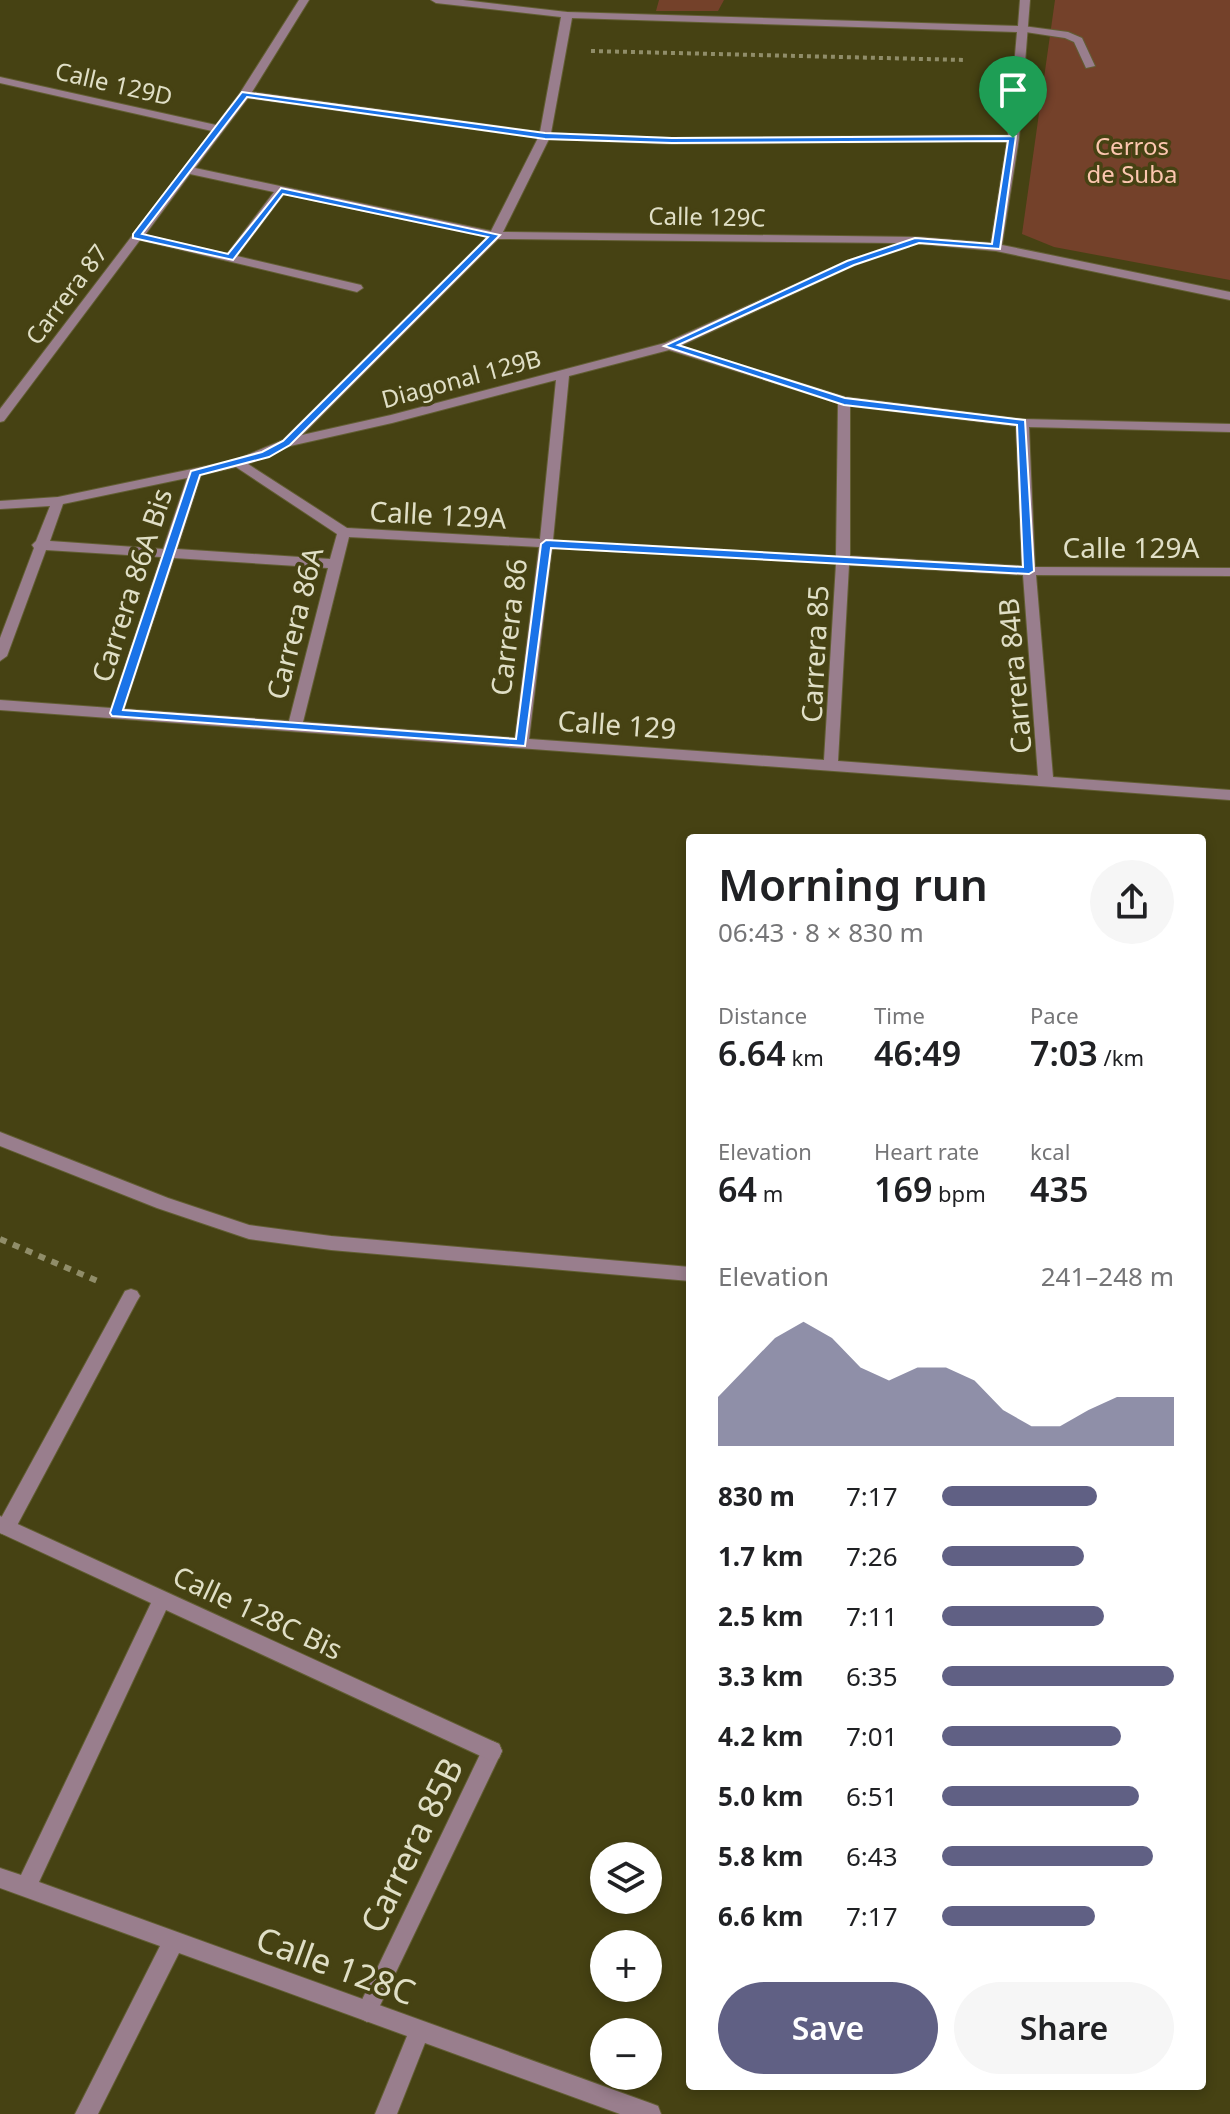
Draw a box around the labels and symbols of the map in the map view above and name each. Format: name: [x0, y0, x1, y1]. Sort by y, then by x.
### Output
street label: Calle 129D: [52, 53, 176, 113]
pin: [979, 56, 1047, 138]
park label: Cerros de Suba: [1087, 129, 1177, 190]
street label: Calle 129C: [648, 198, 766, 234]
street label: Carrera 87: [17, 237, 115, 351]
street label: Diagonal 129B: [378, 341, 544, 415]
street label: Carrera 86A Bis: [82, 483, 180, 687]
street label: Calle 129A: [369, 491, 507, 537]
street label: Calle 129A: [1063, 528, 1200, 566]
street label: Carrera 86A: [257, 543, 331, 703]
street label: Carrera 86: [481, 556, 535, 698]
street label: Carrera 85: [791, 584, 837, 724]
street label: Carrera 84B: [988, 597, 1040, 755]
street label: Calle 129: [556, 701, 678, 747]
street label: Calle 128C Bis: [167, 1556, 349, 1668]
street label: Carrera 85B: [349, 1750, 473, 1940]
street label: Calle 128C: [250, 1915, 422, 2015]

